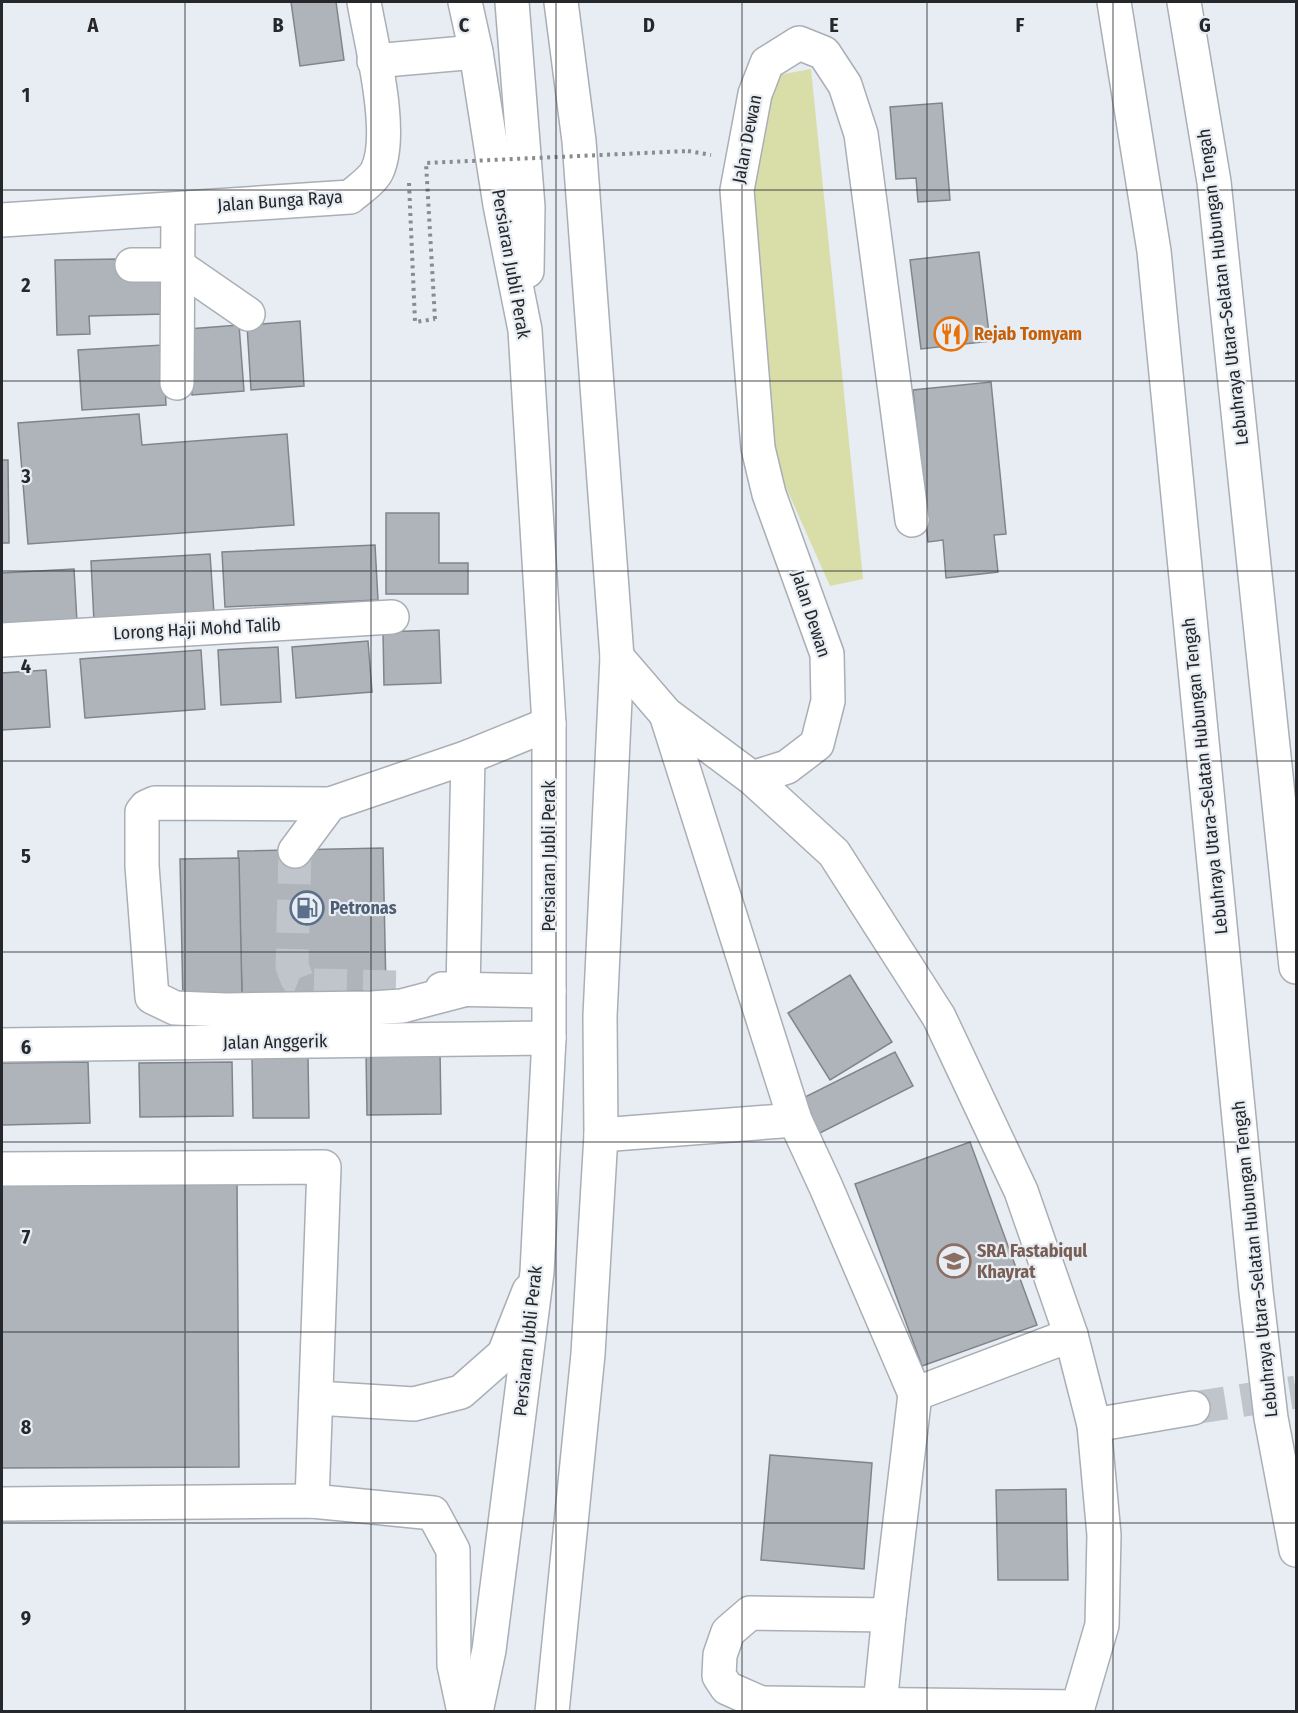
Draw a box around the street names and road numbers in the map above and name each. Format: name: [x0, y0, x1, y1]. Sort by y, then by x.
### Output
street label: Jalan Dewan: [728, 93, 766, 185]
street label: Lebuhraya Utara–Selatan Hubungan Tengah: [1193, 128, 1253, 446]
street label: Jalan Bunga Raya: [217, 186, 344, 216]
street label: Persiaran Jubli Perak: [487, 188, 535, 341]
street label: Jalan Dewan: [787, 568, 835, 660]
street label: Lorong Haji Mohd Talib: [113, 614, 281, 644]
street label: Lebuhraya Utara–Selatan Hubungan Tengah: [1177, 616, 1233, 936]
street label: Persiaran Jubli Perak: [538, 780, 560, 932]
street label: Jalan Anggerik: [223, 1030, 328, 1054]
street label: Lebuhraya Utara–Selatan Hubungan Tengah: [1227, 1099, 1283, 1419]
street label: Persiaran Jubli Perak: [509, 1264, 547, 1417]

